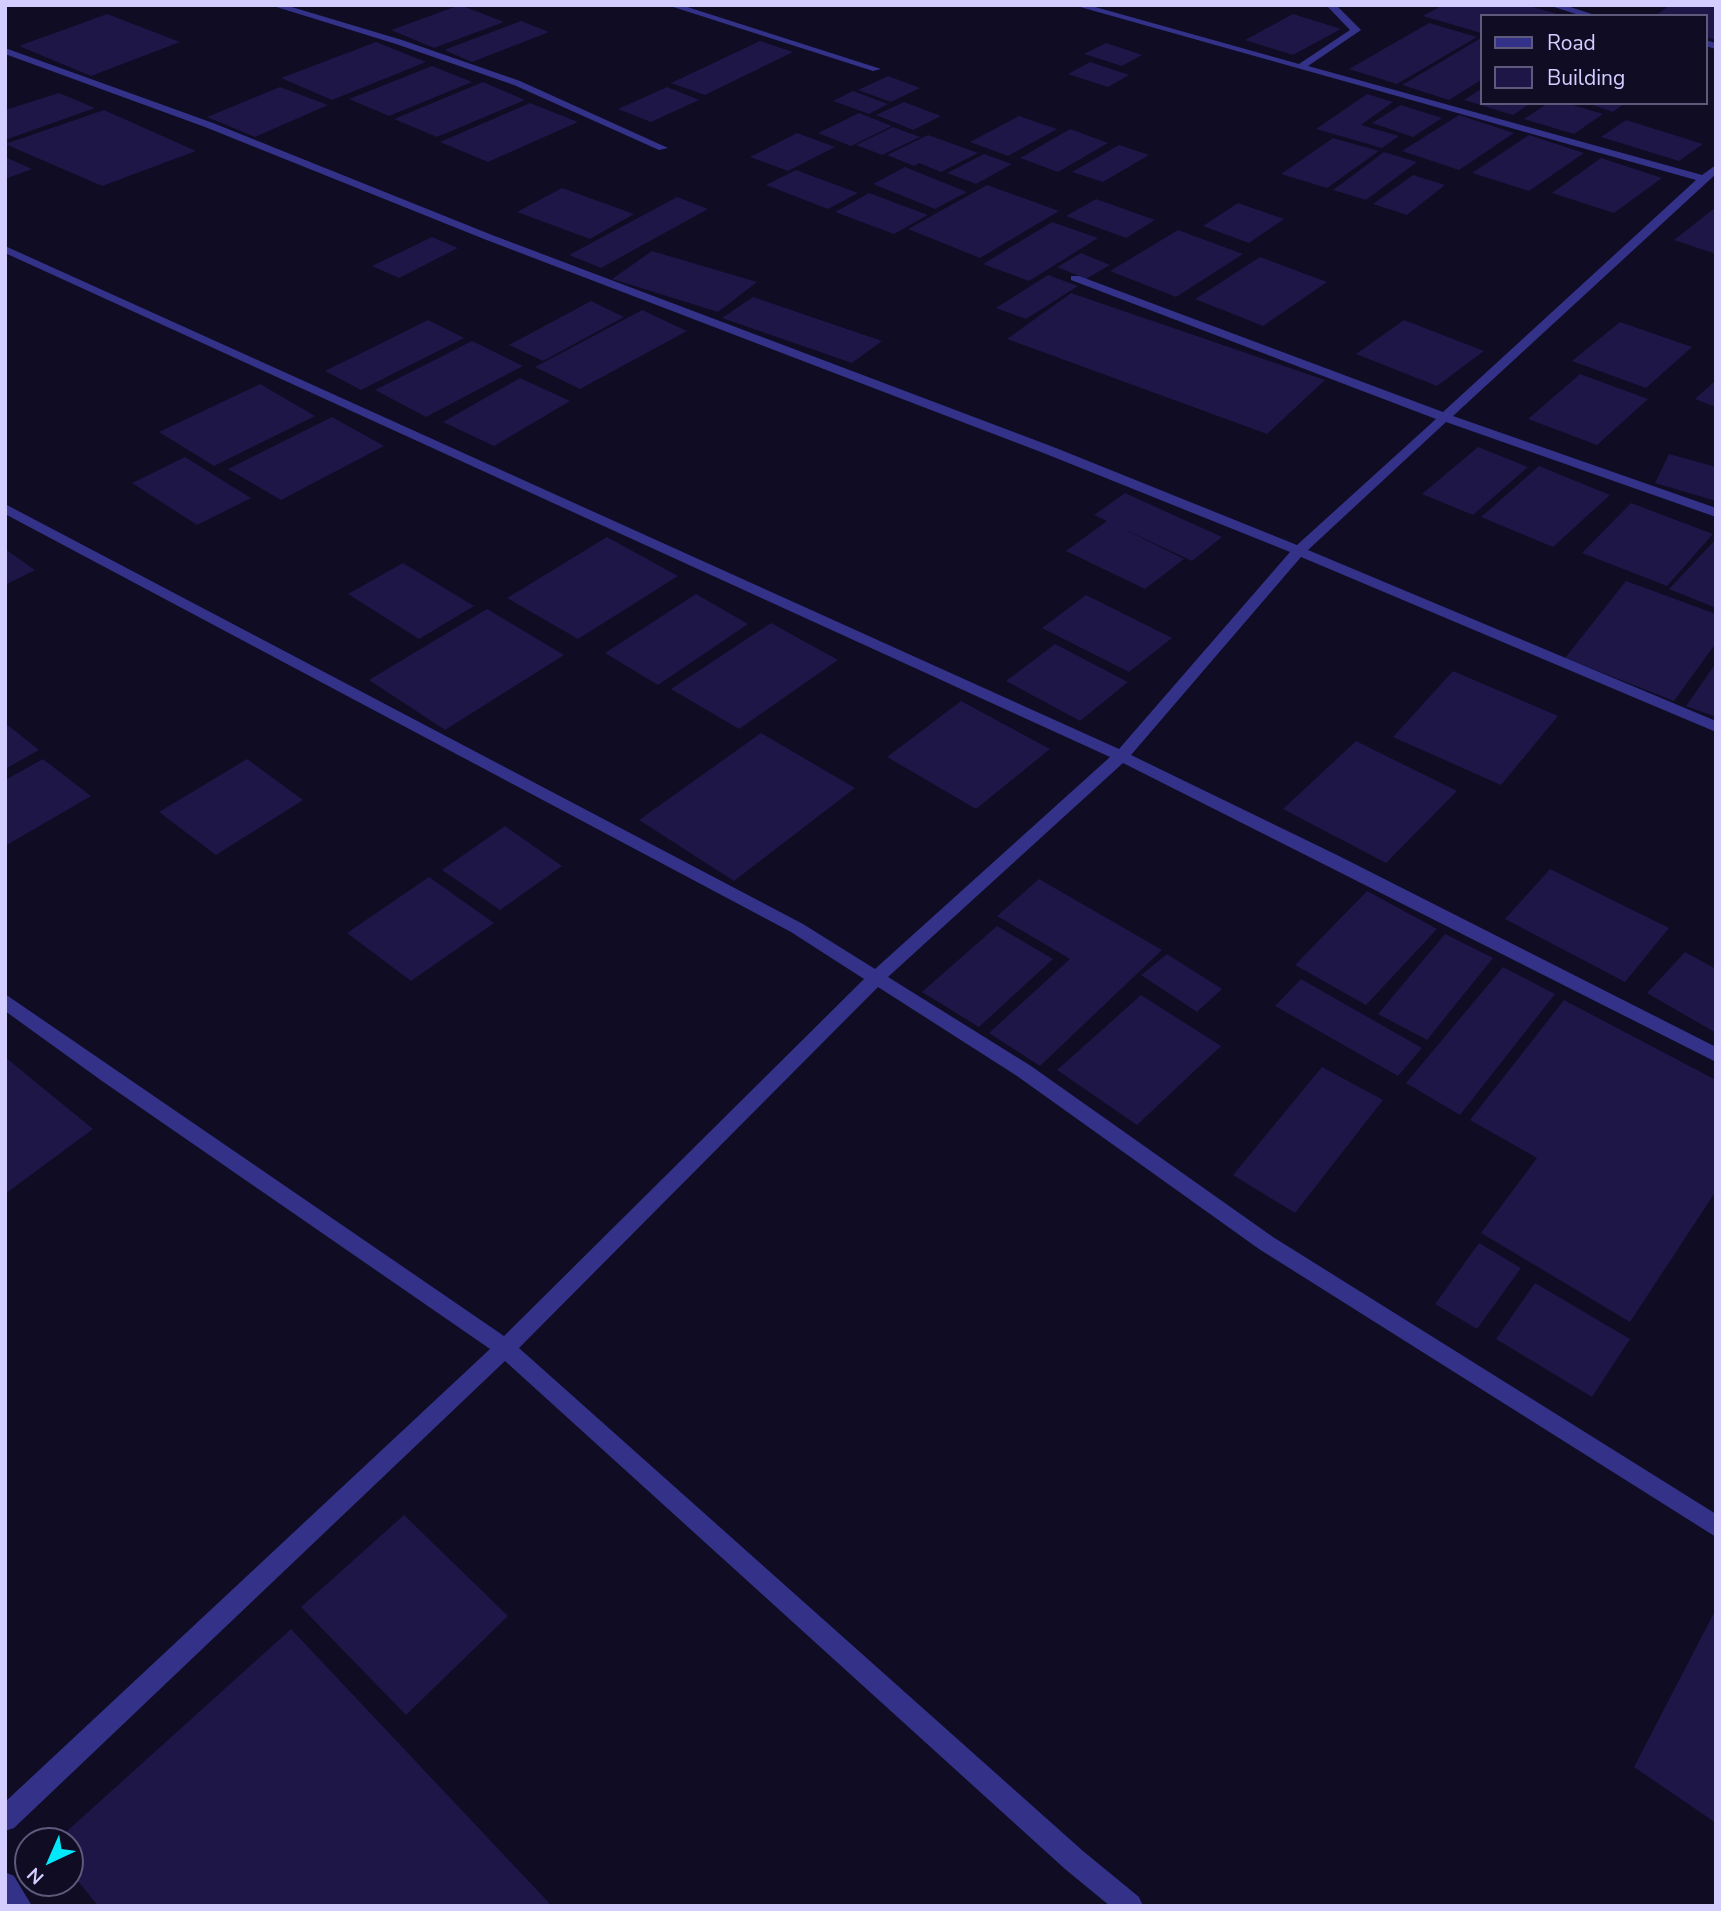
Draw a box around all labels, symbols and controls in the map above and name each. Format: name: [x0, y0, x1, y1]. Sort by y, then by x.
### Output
legend: [1480, 14, 1707, 105]
text: Road: [1547, 29, 1596, 57]
text: Building: [1547, 64, 1625, 92]
north arrow: [14, 1827, 84, 1897]
text: N: [22, 1861, 50, 1890]

